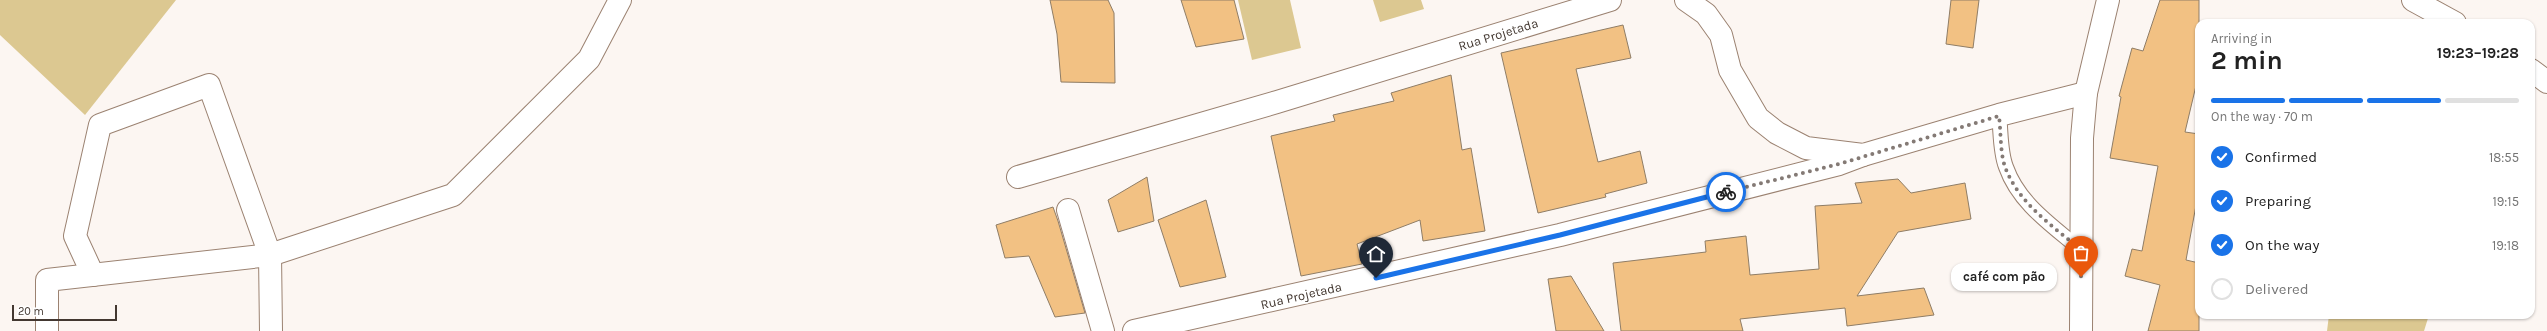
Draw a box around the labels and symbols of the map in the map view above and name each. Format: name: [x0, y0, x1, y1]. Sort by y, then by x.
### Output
street label: Rua Projetada: [1456, 15, 1540, 54]
courier: [1706, 172, 1746, 212]
pin: [2064, 236, 2098, 277]
pin: [1359, 237, 1393, 278]
callout: café com pão: [1951, 263, 2057, 291]
street label: Rua Projetada: [1259, 279, 1343, 312]
scale bar: [12, 303, 117, 322]

